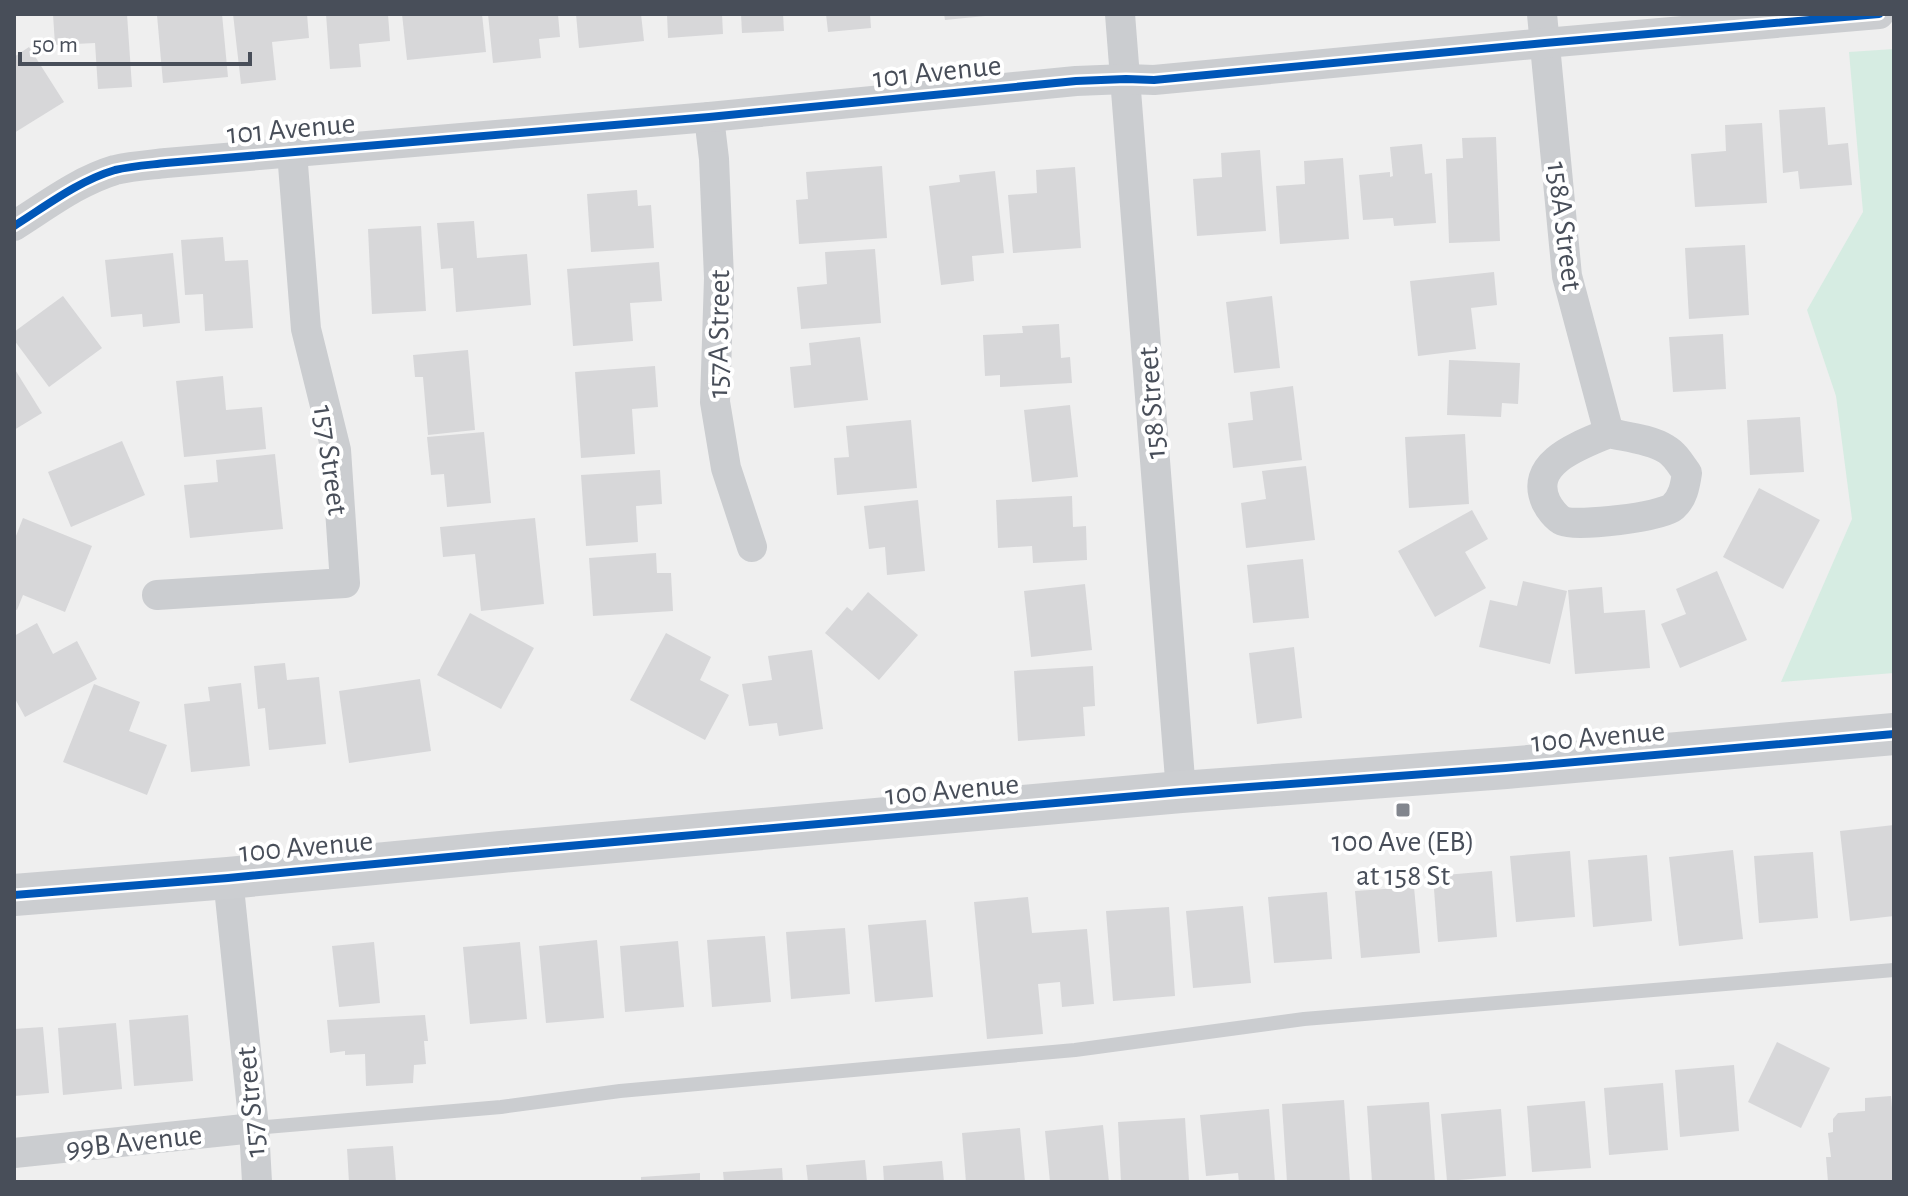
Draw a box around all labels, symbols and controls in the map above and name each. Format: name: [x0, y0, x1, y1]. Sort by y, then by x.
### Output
scale bar: [20, 16, 250, 66]
text: 50 m: [32, 33, 78, 57]
street label: 101 Avenue: [871, 50, 1003, 94]
street label: 101 Avenue: [226, 108, 357, 150]
street label: 158A Street: [1541, 160, 1587, 293]
street label: 157A Street: [703, 269, 735, 398]
street label: 158 Street: [1133, 345, 1171, 460]
street label: 157 Street: [307, 403, 353, 518]
street label: 100 Avenue: [1530, 716, 1666, 758]
street label: 100 Avenue: [884, 769, 1020, 811]
marker: 100 Ave (EB) at 158 St: [1394, 801, 1412, 819]
street label: 100 Avenue: [238, 826, 374, 868]
place label: 100 Ave (EB) at 158 St: [1331, 827, 1475, 891]
street label: 157 Street: [231, 1045, 271, 1158]
street label: 99B Avenue: [65, 1120, 204, 1164]

